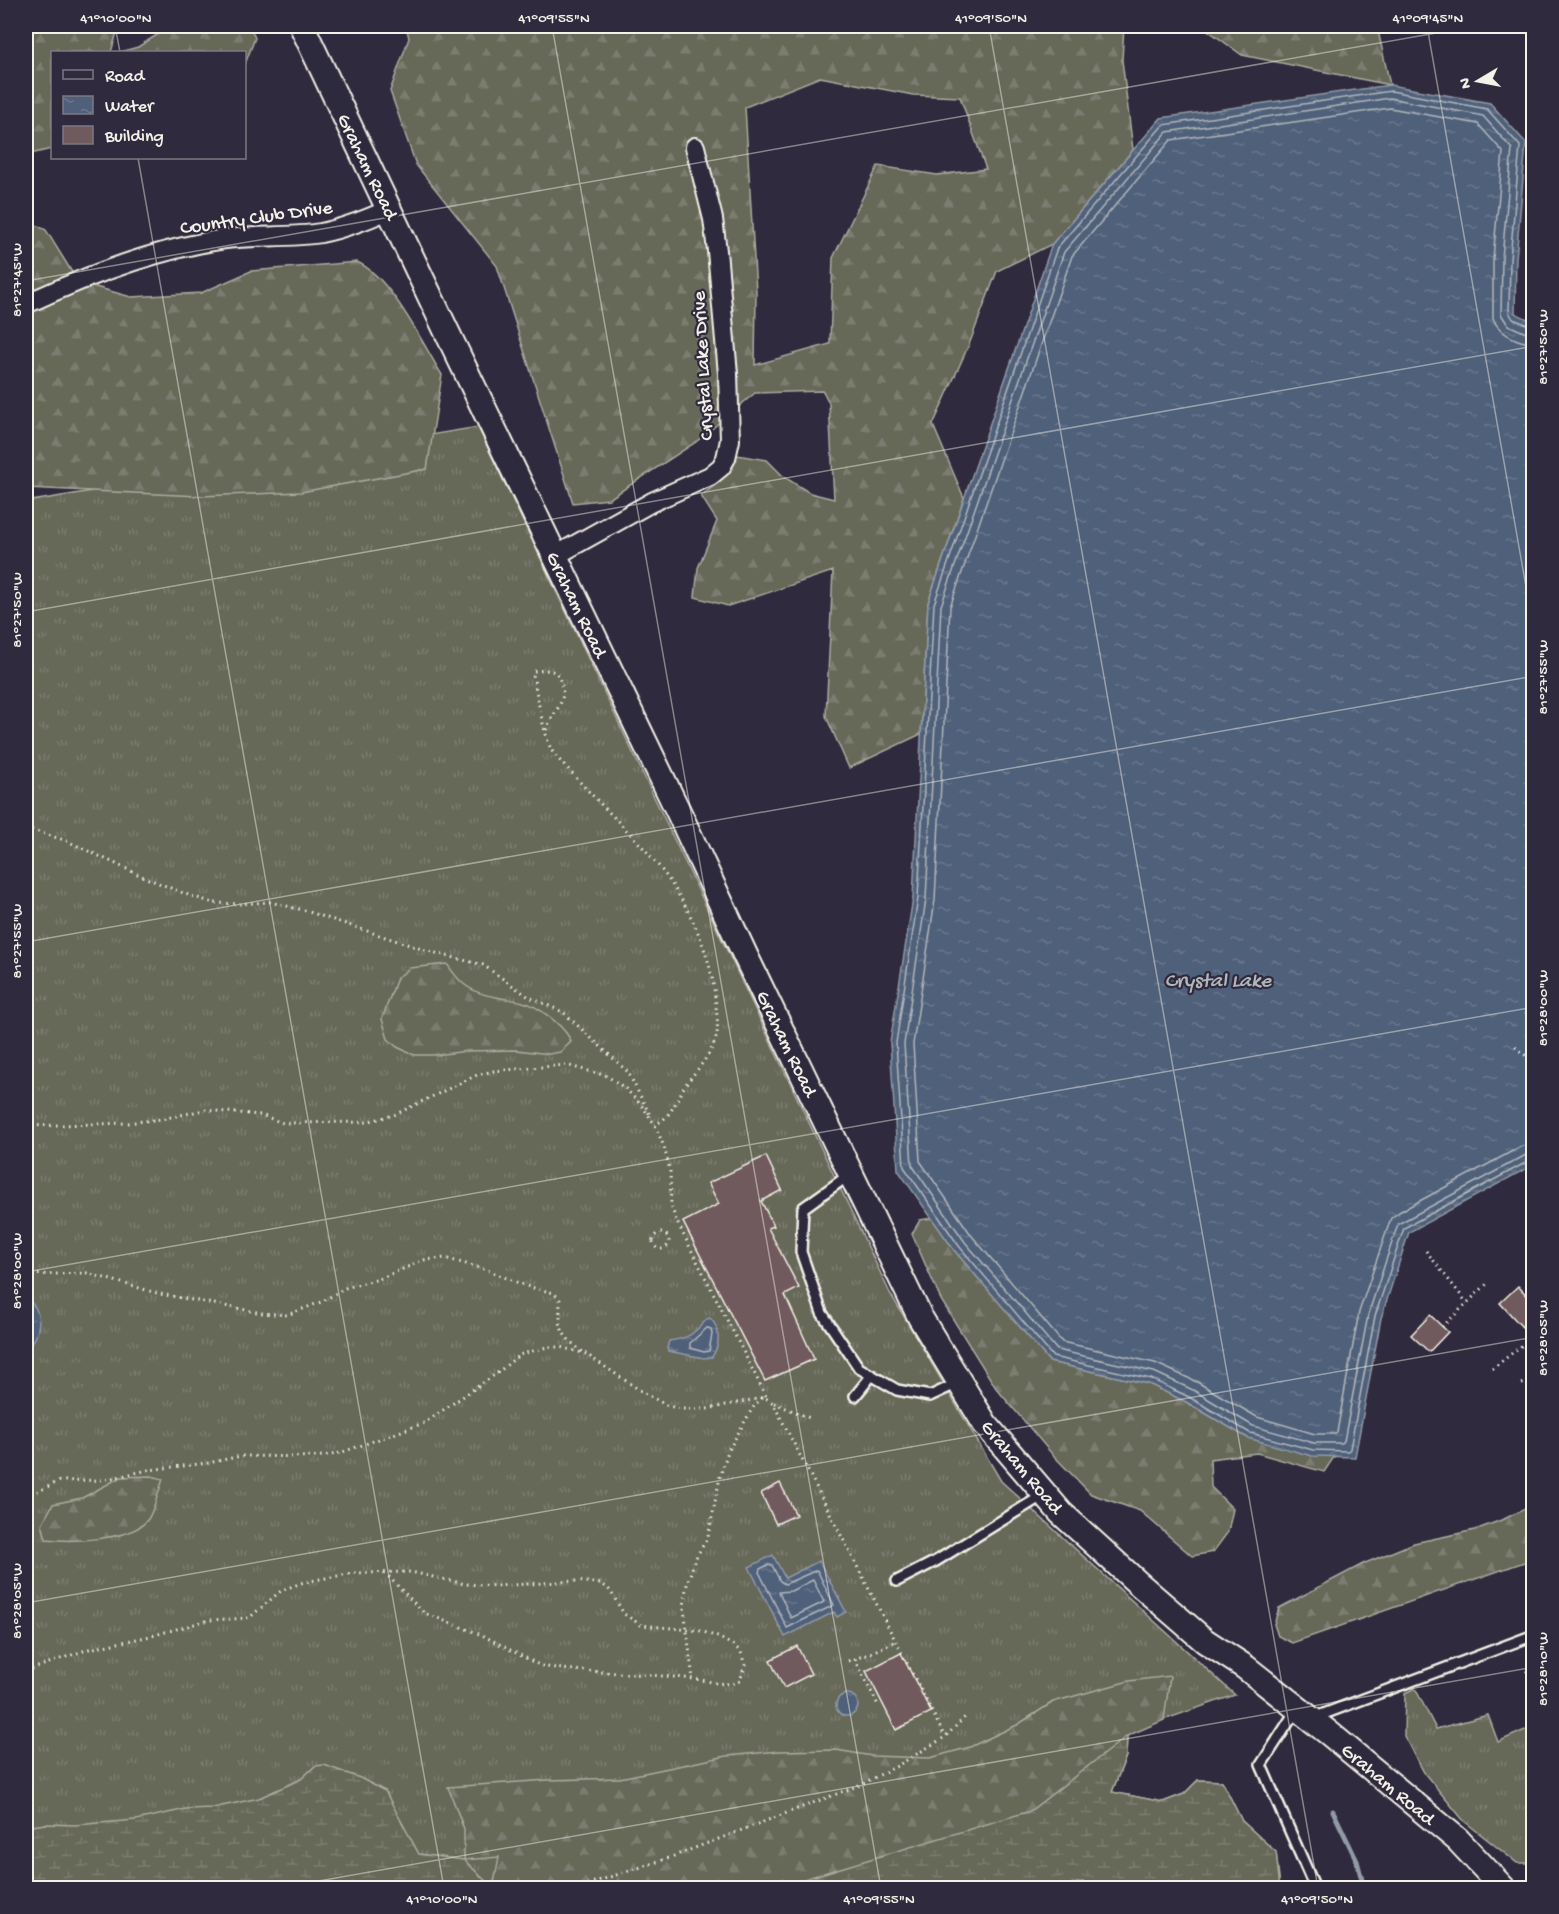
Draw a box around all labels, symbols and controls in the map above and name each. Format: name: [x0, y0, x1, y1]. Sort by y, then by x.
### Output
text: 41°10'00"N: [80, 10, 152, 28]
text: 41°09'55"N: [518, 10, 590, 28]
text: 41°09'50"N: [955, 10, 1027, 28]
text: 41°09'45"N: [1393, 10, 1464, 28]
legend: [51, 51, 246, 159]
north arrow: [1448, 51, 1508, 111]
text: Road: [105, 67, 146, 88]
text: N: [1456, 76, 1477, 90]
text: Water: [105, 97, 155, 118]
street label: Graham Road: [330, 111, 402, 226]
text: Building: [104, 127, 164, 148]
street label: Country Club Drive: [179, 197, 335, 242]
text: 81°27'45"W: [9, 243, 27, 317]
street label: Crystal Lake Drive: [689, 290, 720, 441]
text: 81°27'50"W: [1535, 309, 1553, 385]
street label: Graham Road: [539, 549, 611, 664]
text: 81°27'50"W: [9, 572, 27, 648]
text: 81°27'55"W: [1535, 639, 1553, 714]
text: 81°27'55"W: [9, 903, 27, 978]
water label: Crystal Lake: [1165, 970, 1272, 995]
text: 81°28'00"W: [1535, 970, 1553, 1046]
street label: Graham Road: [749, 988, 821, 1103]
text: 81°28'00"W: [9, 1233, 27, 1309]
text: 81°28'05"W: [1535, 1300, 1553, 1376]
street label: Graham Road: [974, 1417, 1068, 1522]
text: 81°28'05"W: [9, 1563, 27, 1639]
text: 81°28'10"W: [1535, 1632, 1553, 1706]
street label: Graham Road: [1335, 1740, 1440, 1833]
text: 41°10'00"N: [406, 1891, 478, 1909]
text: 41°09'55"N: [843, 1891, 915, 1909]
text: 41°09'50"N: [1281, 1891, 1353, 1909]

